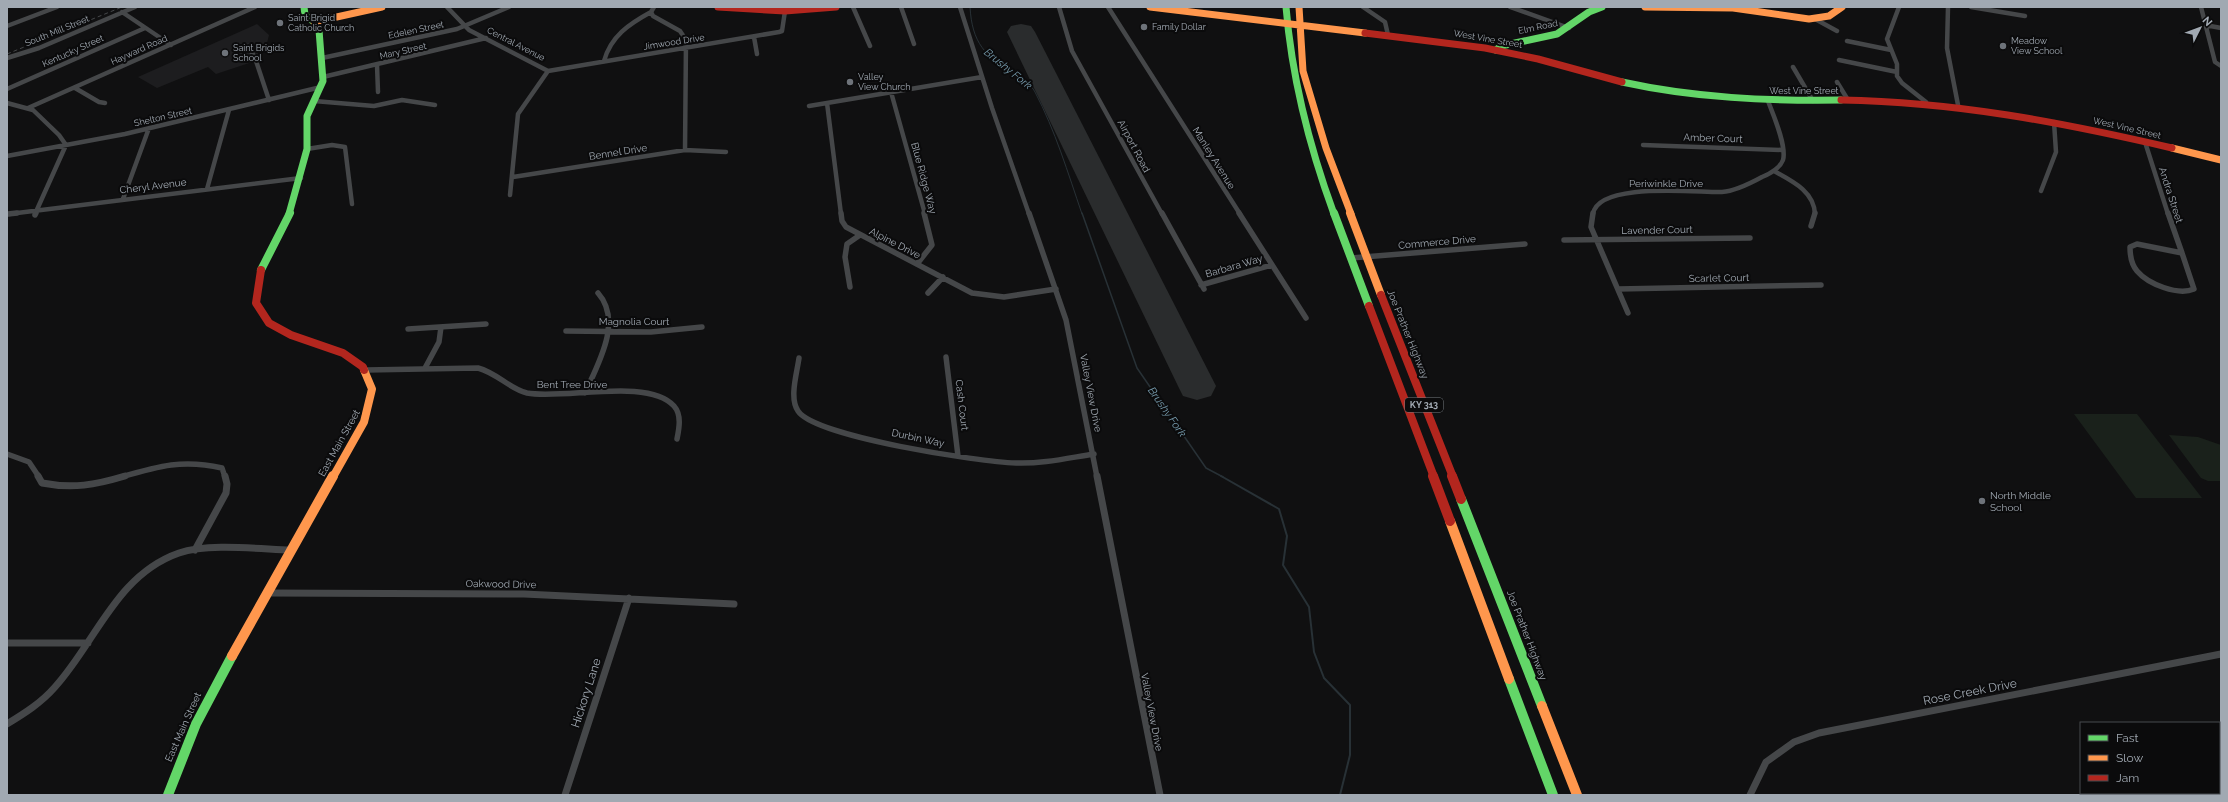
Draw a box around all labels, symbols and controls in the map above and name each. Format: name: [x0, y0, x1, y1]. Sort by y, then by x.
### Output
north arrow: [2180, 8, 2220, 48]
place label: Saint Brigid Catholic Church: [288, 13, 354, 33]
street label: South Mill Street: [23, 14, 91, 48]
text: N: [2199, 14, 2215, 29]
marker: Saint Brigid Catholic Church: [275, 18, 285, 28]
street label: Elm Road: [1517, 18, 1559, 36]
street label: Edelen Street: [387, 19, 445, 41]
marker: Family Dollar: [1139, 22, 1149, 32]
place label: Family Dollar: [1152, 22, 1207, 32]
street label: Central Avenue: [485, 25, 547, 63]
street label: West Vine Street: [1453, 28, 1523, 50]
street label: Jimwood Drive: [643, 32, 706, 52]
street label: Kentucky Street: [41, 33, 105, 69]
street label: Hayward Road: [109, 33, 169, 67]
place label: Meadow View School: [2011, 36, 2063, 56]
street label: Mary Street: [379, 41, 427, 61]
marker: Meadow View School: [1998, 41, 2008, 51]
place label: Saint Brigids School: [233, 43, 285, 63]
water label: Brushy Fork: [981, 46, 1035, 92]
marker: Saint Brigids School: [220, 48, 230, 58]
place label: Valley View Church: [858, 72, 911, 92]
marker: Valley View Church: [845, 77, 855, 87]
street label: West Vine Street: [1769, 86, 1839, 96]
street label: Shelton Street: [133, 105, 193, 129]
street label: West Vine Street: [2092, 115, 2162, 141]
street label: Airport Road: [1116, 118, 1152, 174]
street label: Manley Avenue: [1191, 125, 1238, 191]
street label: Amber Court: [1683, 131, 1744, 145]
street label: Blue Ridge Way: [909, 141, 939, 215]
street label: Bennel Drive: [588, 142, 648, 162]
street label: Andra Street: [2157, 166, 2185, 225]
street label: Cheryl Avenue: [119, 176, 187, 196]
street label: Periwinkle Drive: [1629, 178, 1703, 189]
street label: Lavender Court: [1621, 224, 1693, 236]
street label: Alpine Drive: [868, 225, 923, 261]
street label: Commerce Drive: [1398, 233, 1477, 251]
street label: Barbara Way: [1204, 252, 1264, 279]
street label: Scarlet Court: [1689, 272, 1750, 284]
street label: Joe Prather Highway: [1385, 288, 1431, 381]
street label: Magnolia Court: [599, 316, 670, 327]
street label: Valley View Drive: [1078, 353, 1104, 433]
street label: Bent Tree Drive: [537, 379, 607, 390]
street label: Cash Court: [953, 379, 971, 432]
water label: Brushy Fork: [1145, 385, 1189, 440]
road number: KY 313: [1405, 398, 1443, 412]
street label: East Main Street: [316, 407, 362, 478]
street label: Durbin Way: [891, 427, 946, 449]
place label: North Middle School: [1990, 490, 2051, 513]
marker: North Middle School: [1977, 496, 1987, 506]
street label: Oakwood Drive: [466, 578, 537, 590]
street label: Joe Prather Highway: [1505, 589, 1549, 682]
street label: Hickory Lane: [568, 656, 604, 730]
street label: Valley View Drive: [1139, 672, 1165, 752]
street label: Rose Creek Drive: [1922, 676, 2018, 708]
street label: East Main Street: [163, 690, 203, 763]
legend: [2080, 722, 2220, 794]
text: Fast: [2116, 731, 2139, 745]
text: Slow: [2116, 751, 2143, 765]
text: Jam: [2116, 771, 2139, 785]

